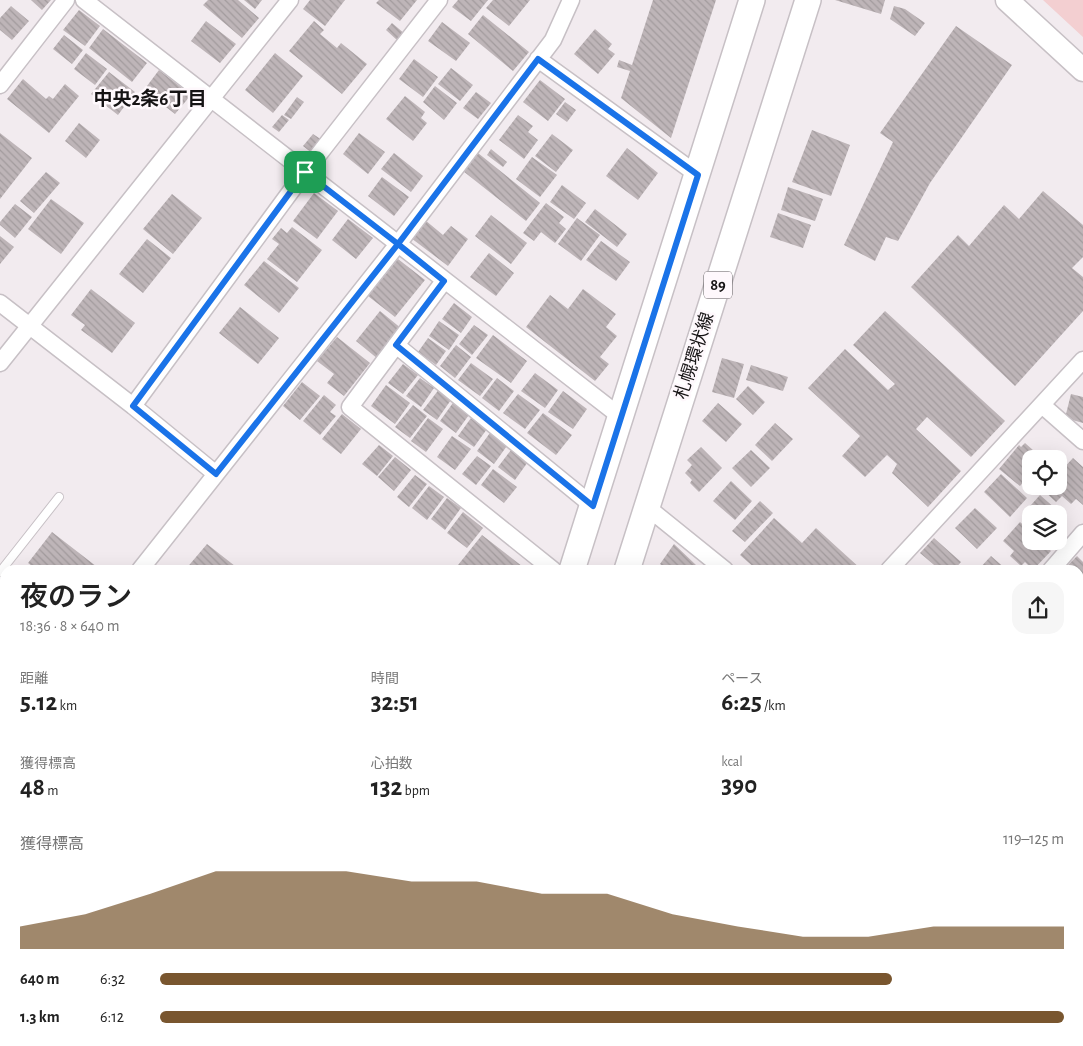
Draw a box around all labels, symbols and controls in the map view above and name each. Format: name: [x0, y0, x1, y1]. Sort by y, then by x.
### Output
district label: 中央2条6丁目: [93, 88, 207, 109]
pin: [284, 151, 326, 193]
icon: arrive: [291, 158, 319, 186]
road number: 89: [704, 272, 732, 298]
street label: 札幌環状線: [671, 310, 717, 402]
map controls: [1022, 450, 1067, 550]
button: locate: [1022, 450, 1067, 495]
button: layers: [1022, 505, 1067, 550]
button: share: [1012, 582, 1064, 634]
text: 夜のラン: [20, 584, 132, 612]
text: 18:36 · 8 × 640 m: [20, 618, 119, 634]
text: 距離: [20, 672, 48, 686]
text: 時間: [371, 672, 399, 686]
text: ペース: [721, 672, 763, 686]
text: 5.12: [20, 690, 57, 715]
text: 32:51: [371, 690, 419, 715]
text: 6:25: [721, 690, 762, 715]
text: km: [57, 699, 77, 713]
text: /km: [762, 699, 786, 713]
text: kcal: [721, 755, 743, 769]
text: 獲得標高: [20, 757, 76, 771]
text: 心拍数: [371, 757, 413, 771]
text: 390: [721, 773, 757, 798]
text: 48: [20, 775, 45, 800]
text: 132: [371, 775, 402, 800]
text: m: [45, 784, 58, 798]
text: bpm: [402, 784, 430, 798]
text: 119–125 m: [1003, 831, 1064, 847]
text: 獲得標高: [20, 836, 84, 852]
text: 640 m: [20, 971, 59, 987]
text: 6:32: [100, 971, 125, 987]
text: 1.3 km: [20, 1009, 60, 1025]
text: 6:12: [100, 1009, 124, 1025]

